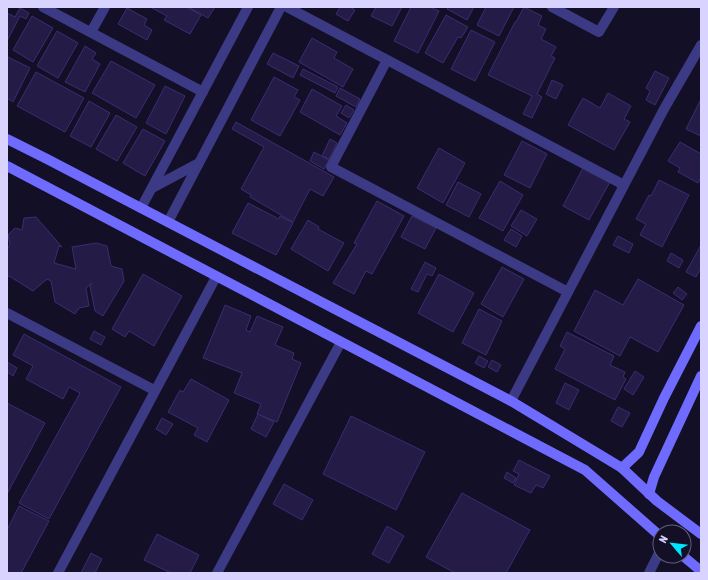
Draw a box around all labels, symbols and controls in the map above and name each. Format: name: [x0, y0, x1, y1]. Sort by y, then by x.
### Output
north arrow: [652, 524, 692, 564]
text: N: [656, 534, 670, 545]

